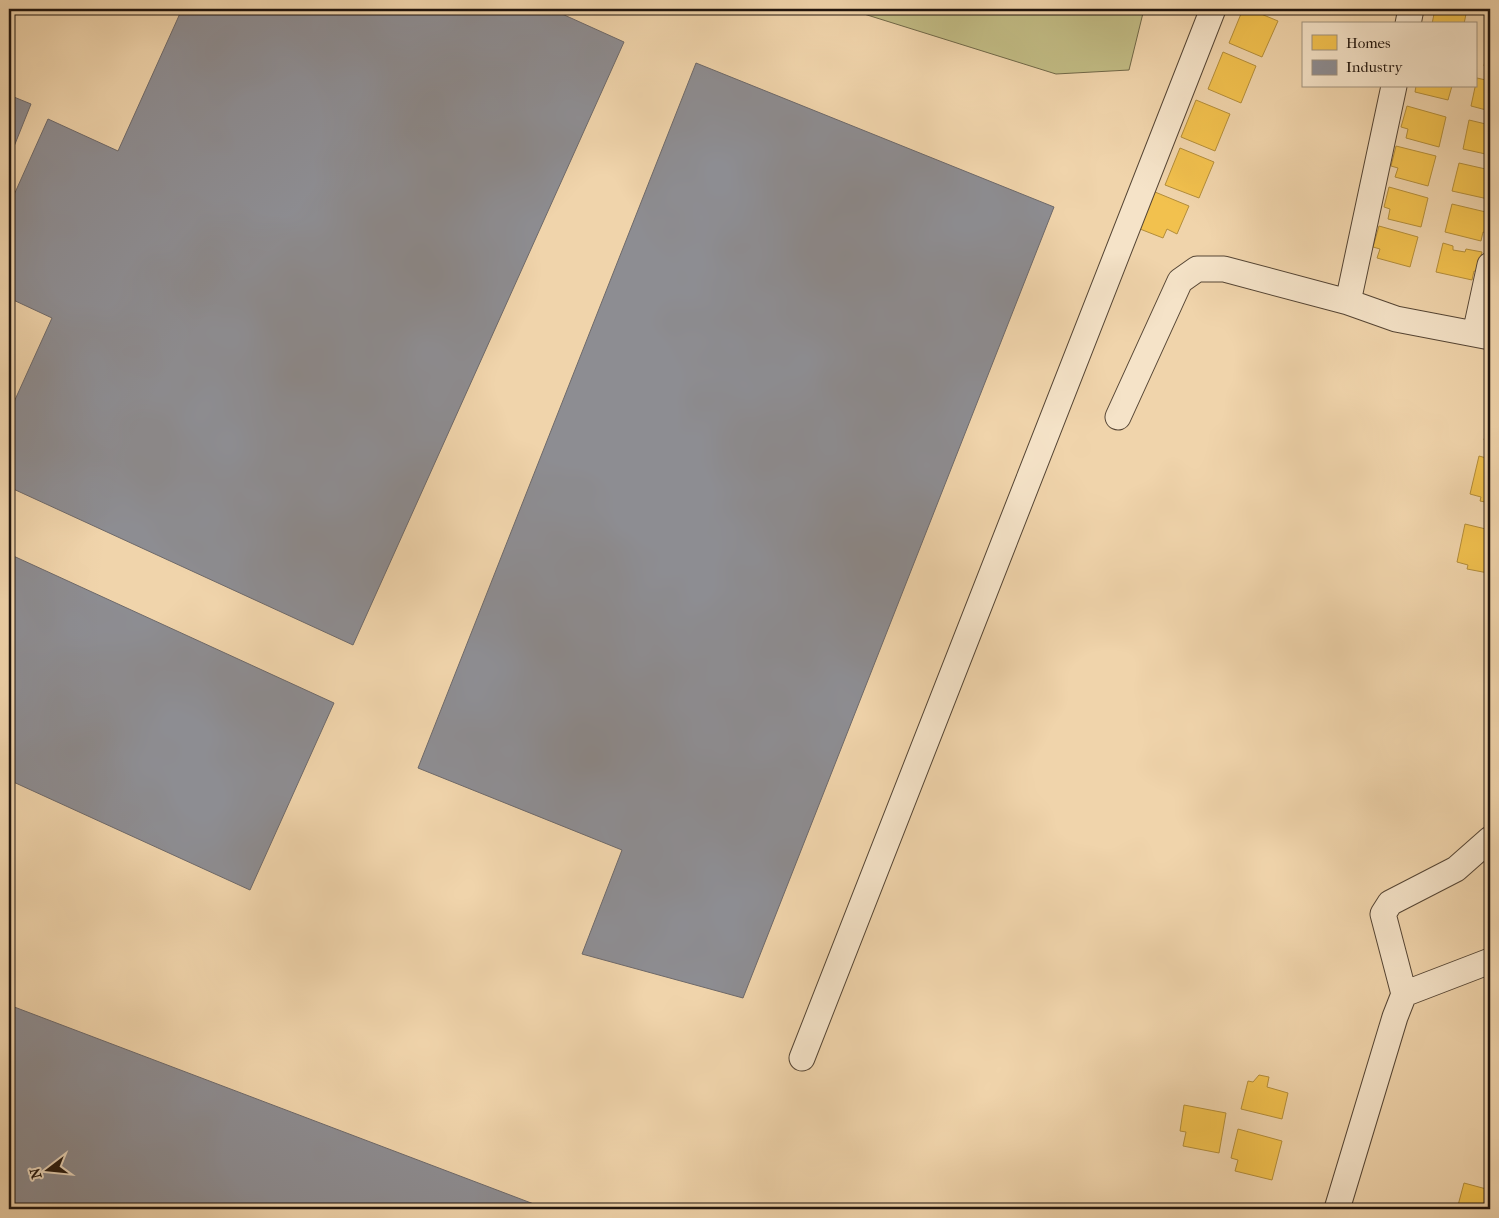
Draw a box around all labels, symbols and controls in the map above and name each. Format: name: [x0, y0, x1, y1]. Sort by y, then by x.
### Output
legend: [1302, 22, 1476, 88]
text: Homes: [1346, 34, 1391, 52]
text: Industry: [1346, 58, 1403, 76]
north arrow: [22, 1146, 72, 1196]
text: N: [26, 1166, 46, 1181]

